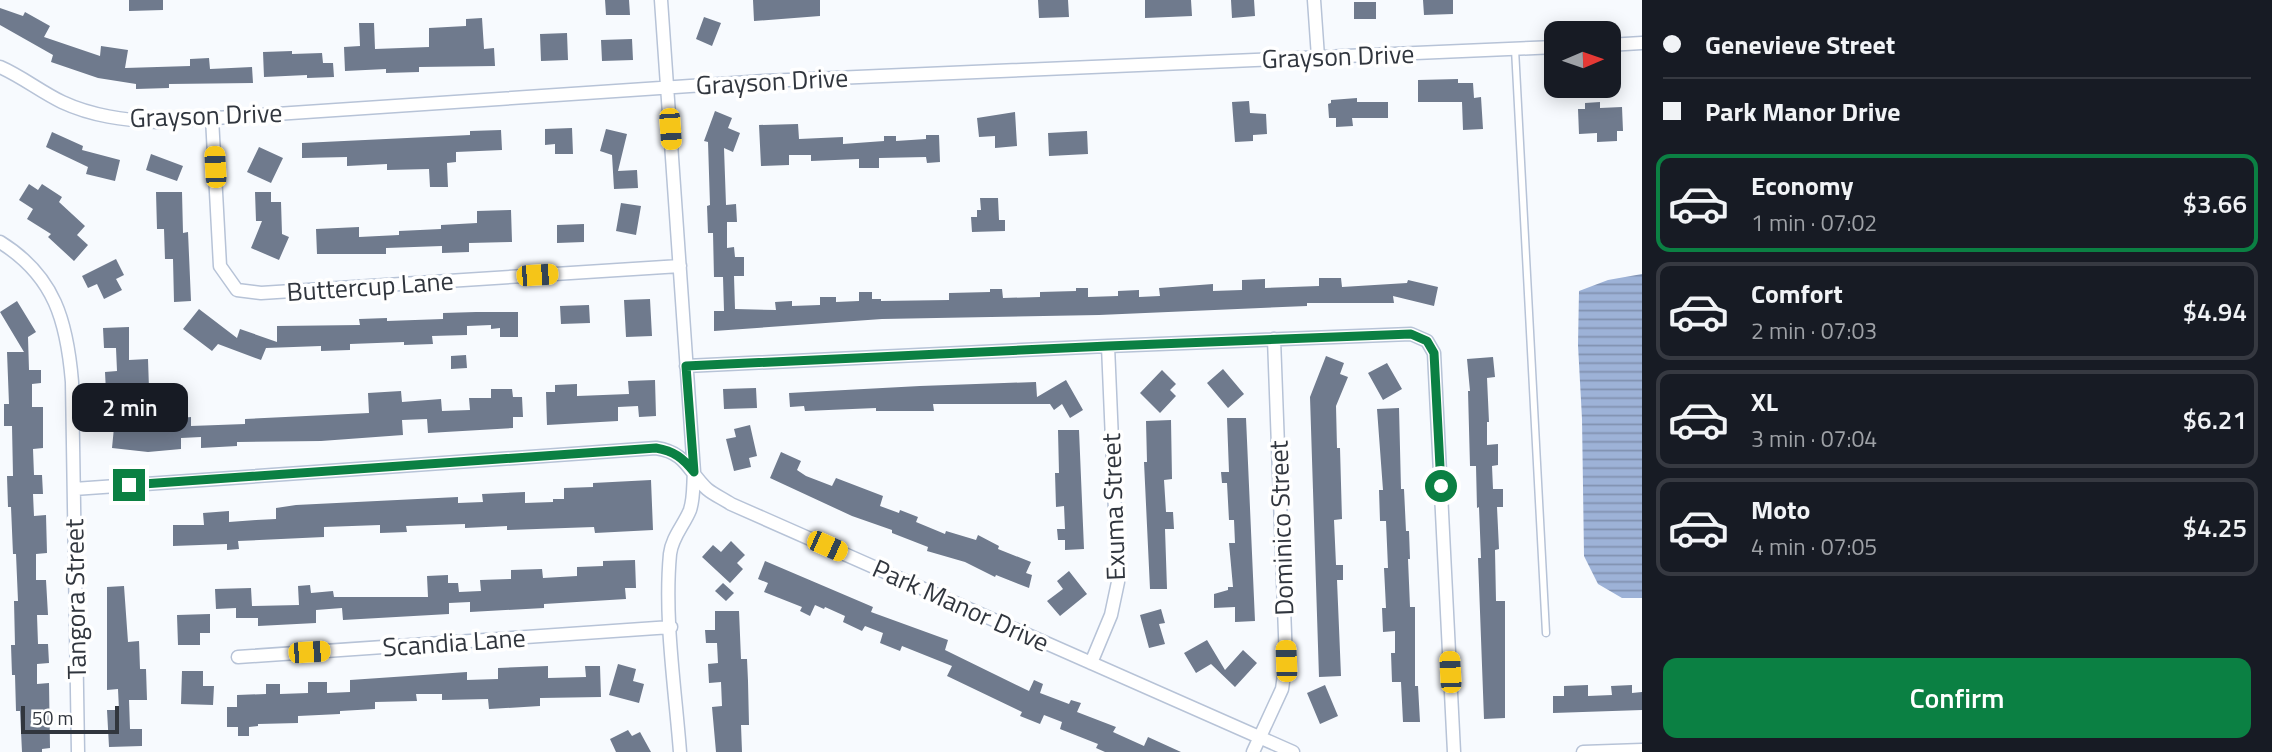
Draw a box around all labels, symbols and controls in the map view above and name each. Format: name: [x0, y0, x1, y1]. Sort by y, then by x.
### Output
north arrow: [1544, 21, 1620, 98]
map controls: [1544, 21, 1621, 98]
text: Genevieve Street: [1705, 25, 1895, 64]
street label: Grayson Drive: [1261, 34, 1415, 78]
street label: Grayson Drive: [695, 58, 849, 104]
text: Park Manor Drive: [1705, 92, 1900, 131]
street label: Grayson Drive: [129, 93, 283, 137]
car: [659, 107, 682, 151]
car: [204, 145, 227, 189]
text: Economy: [1751, 166, 1853, 205]
icon: car: [1667, 172, 1730, 235]
text: $3.66: [2183, 184, 2247, 223]
text: 1 min · 07:02: [1751, 205, 1877, 240]
street label: Buttercup Lane: [285, 261, 455, 311]
car: [516, 263, 559, 287]
text: Comfort: [1751, 274, 1843, 313]
icon: car: [1667, 280, 1730, 343]
text: $4.94: [2183, 292, 2247, 331]
text: 2 min · 07:03: [1751, 313, 1877, 348]
text: XL: [1751, 382, 1778, 421]
callout: 2 min: [71, 384, 187, 433]
icon: car: [1667, 388, 1730, 451]
text: 2 min: [102, 390, 158, 425]
text: $6.21: [2183, 400, 2247, 439]
text: 3 min · 07:04: [1751, 421, 1877, 456]
street label: Exuma Street: [1091, 433, 1135, 581]
street label: Dominico Street: [1258, 440, 1304, 616]
route end: [113, 469, 145, 501]
route start: [1425, 470, 1457, 502]
text: Moto: [1751, 490, 1810, 529]
icon: car: [1667, 496, 1730, 559]
text: $4.25: [2183, 508, 2247, 547]
street label: Tangora Street: [54, 519, 96, 679]
car: [804, 528, 851, 564]
text: 4 min · 07:05: [1751, 529, 1877, 564]
street label: Park Manor Drive: [866, 549, 1056, 661]
street label: Scandia Lane: [381, 618, 527, 666]
car: [288, 640, 331, 664]
car: [1275, 640, 1298, 682]
car: [1439, 650, 1462, 694]
button: Confirm: [1663, 658, 2251, 738]
scale bar: [21, 703, 119, 735]
text: 50 m: [32, 703, 73, 732]

